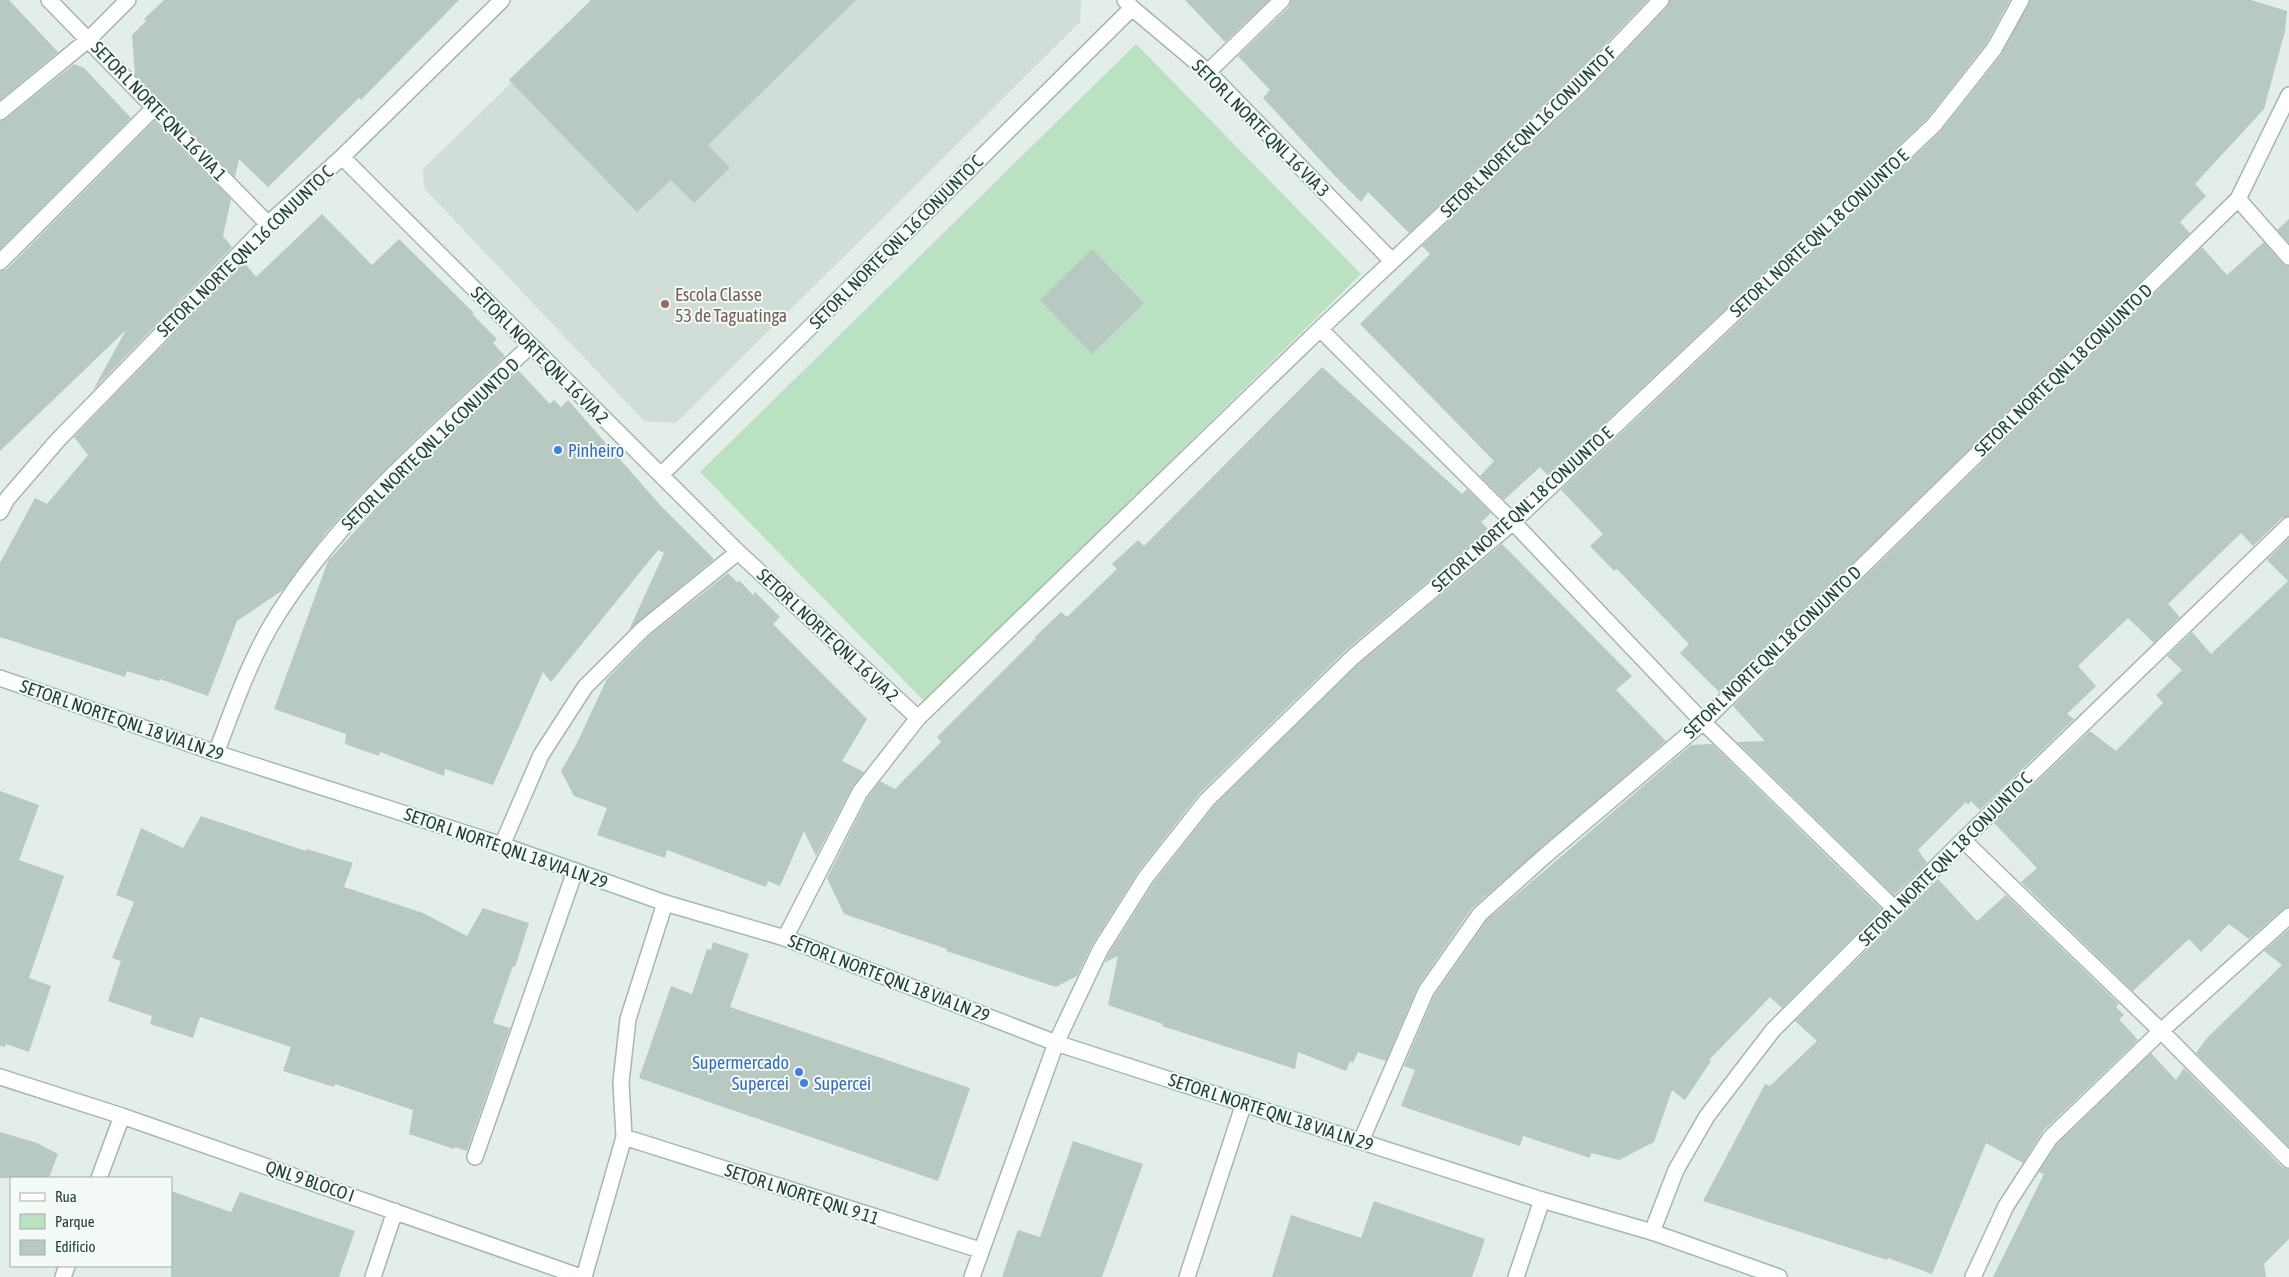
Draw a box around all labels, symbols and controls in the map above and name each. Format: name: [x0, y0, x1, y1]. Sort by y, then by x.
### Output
street label: SETOR L NORTE QNL 16 VIA 1: [87, 37, 231, 185]
street label: SETOR L NORTE QNL 16 CONJUNTO F: [1436, 42, 1621, 222]
street label: SETOR L NORTE QNL 16 VIA 3: [1188, 55, 1334, 201]
street label: SETOR L NORTE QNL 18 CONJUNTO E: [1725, 144, 1913, 321]
street label: SETOR L NORTE QNL 16 CONJUNTO C: [805, 151, 987, 333]
street label: SETOR L NORTE QNL 16 CONJUNTO C: [153, 161, 337, 341]
street label: SETOR L NORTE QNL 18 CONJUNTO D: [1970, 280, 2156, 460]
street label: SETOR L NORTE QNL 16 VIA 2: [467, 282, 613, 428]
place label: Escola Classe 53 de Taguatinga: [675, 284, 787, 326]
marker: Escola Classe 53 de Taguatinga: [659, 298, 671, 310]
street label: SETOR L NORTE QNL 16 CONJUNTO D: [337, 354, 523, 534]
street label: SETOR L NORTE QNL 18 CONJUNTO E: [1427, 422, 1617, 596]
place label: Pinheiro: [568, 440, 624, 461]
marker: Pinheiro: [552, 444, 564, 456]
street label: SETOR L NORTE QNL 18 CONJUNTO D: [1679, 562, 1865, 742]
street label: SETOR L NORTE QNL 16 VIA 2: [753, 564, 903, 706]
street label: SETOR L NORTE QNL 18 VIA LN 29: [17, 675, 227, 765]
street label: SETOR L NORTE QNL 18 CONJUNTO C: [1854, 768, 2036, 950]
street label: SETOR L NORTE QNL 18 VIA LN 29: [401, 803, 611, 893]
street label: SETOR L NORTE QNL 18 VIA LN 29: [785, 930, 993, 1026]
place label: Supermercado Supercei: [692, 1052, 789, 1094]
marker: Supermercado Supercei: [793, 1066, 805, 1078]
street label: SETOR L NORTE QNL 18 VIA LN 29: [1166, 1069, 1376, 1155]
place label: Supercei: [814, 1073, 871, 1094]
marker: Supercei: [798, 1077, 810, 1089]
street label: QNL 9 BLOCO I: [263, 1156, 357, 1206]
street label: SETOR L NORTE QNL 9 11: [722, 1159, 882, 1229]
legend: [10, 1177, 172, 1267]
text: Rua: [55, 1188, 77, 1205]
text: Parque: [55, 1213, 95, 1230]
text: Edifício: [55, 1238, 96, 1255]

